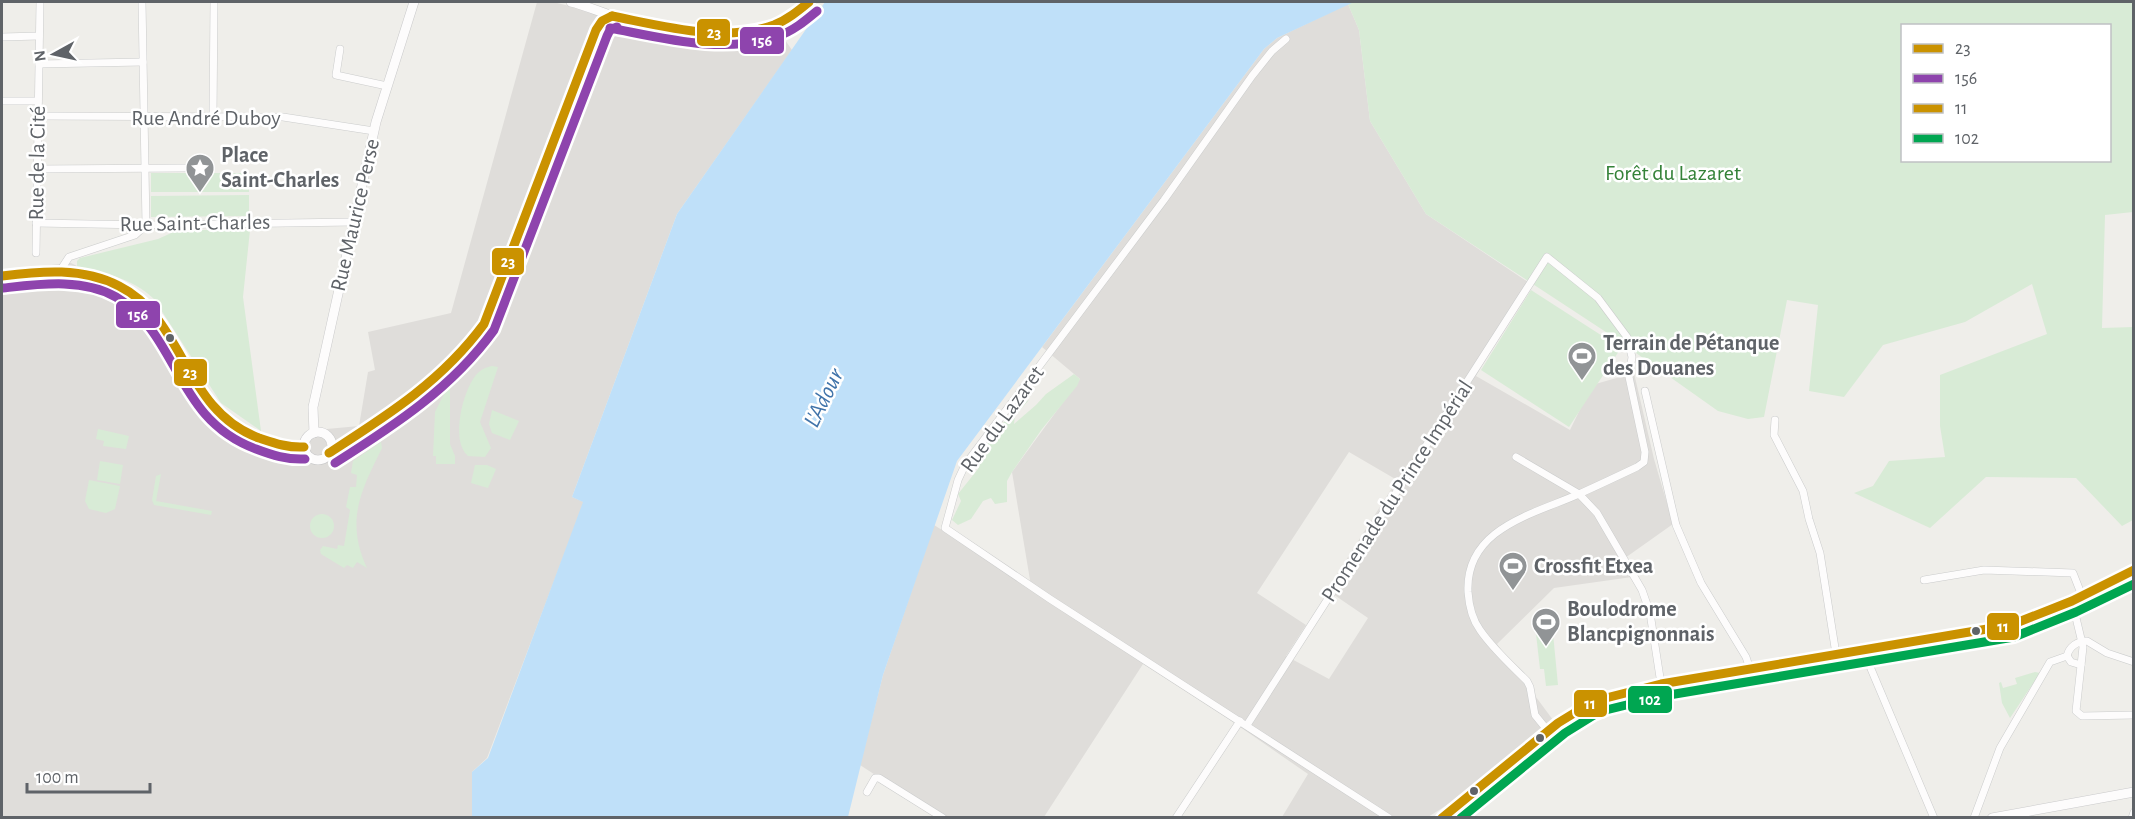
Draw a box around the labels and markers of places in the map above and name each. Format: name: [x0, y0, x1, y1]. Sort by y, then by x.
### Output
place label: Place Saint-Charles: [221, 144, 339, 191]
place icon: Place Saint-Charles: [184, 152, 216, 194]
unlabelled marker: [164, 332, 176, 344]
place label: Terrain de Pétanque des Douanes: [1603, 332, 1779, 379]
sports icon: Terrain de Pétanque des Douanes: [1566, 340, 1598, 382]
sports icon: Crossfit Etxea: [1497, 550, 1529, 592]
place label: Crossfit Etxea: [1534, 555, 1654, 577]
place label: Boulodrome Blancpignonnais: [1567, 598, 1715, 645]
sports icon: Boulodrome Blancpignonnais: [1530, 606, 1562, 648]
unlabelled marker: [1970, 625, 1982, 637]
unlabelled marker: [1534, 732, 1546, 744]
unlabelled marker: [1468, 785, 1480, 797]

